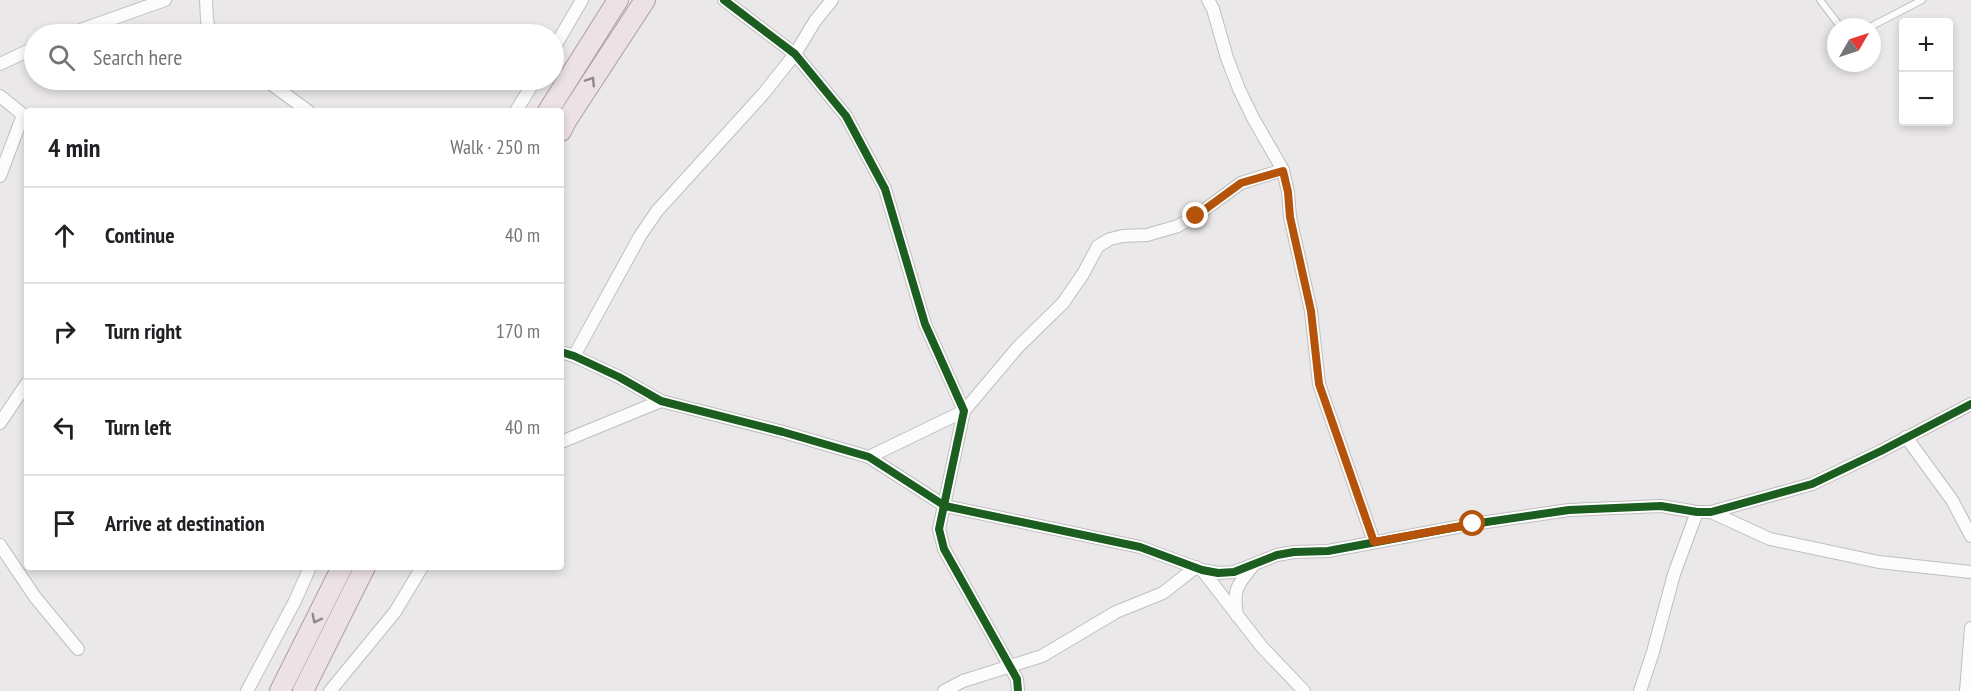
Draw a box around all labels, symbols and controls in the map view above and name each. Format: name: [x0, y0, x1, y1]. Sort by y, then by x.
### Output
north arrow: [1827, 18, 1881, 72]
map controls: [1899, 18, 1953, 126]
button: +: [1899, 18, 1953, 72]
search box: [24, 24, 564, 90]
icon: search: [45, 41, 78, 74]
text: Search here: [93, 43, 182, 71]
button: −: [1899, 72, 1953, 126]
one-way arrow: [584, 77, 595, 88]
text: 4 min: [48, 131, 101, 164]
text: Walk · 250 m: [450, 134, 540, 160]
route end: [1182, 202, 1208, 228]
icon: ahead: [48, 219, 81, 252]
text: Continue: [105, 221, 175, 249]
text: 40 m: [505, 222, 540, 248]
icon: right: [48, 315, 81, 348]
text: Turn right: [105, 317, 182, 345]
text: 170 m: [496, 318, 540, 344]
icon: left: [48, 411, 81, 444]
text: Turn left: [105, 413, 171, 441]
text: 40 m: [505, 414, 540, 440]
icon: arrive: [48, 507, 81, 540]
text: Arrive at destination: [105, 509, 265, 537]
route start: [1459, 510, 1485, 536]
one-way arrow: [312, 613, 323, 624]

